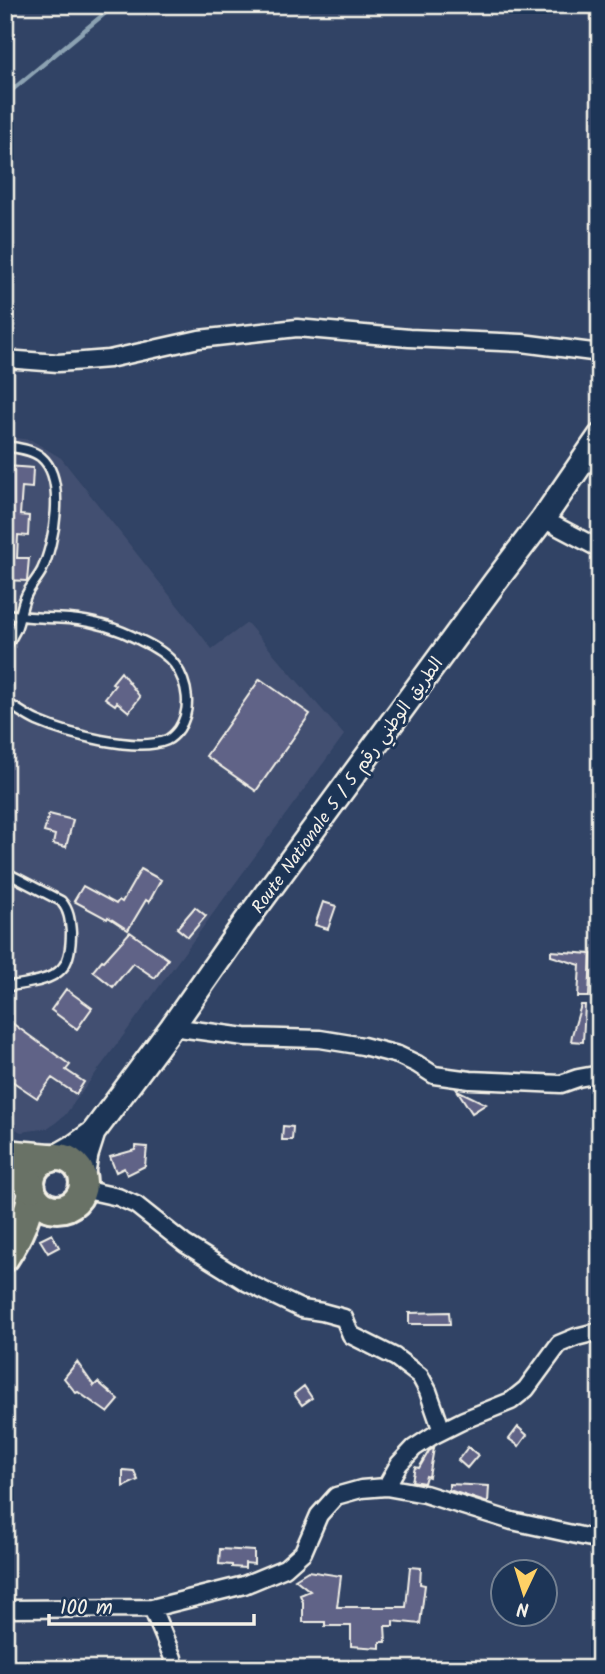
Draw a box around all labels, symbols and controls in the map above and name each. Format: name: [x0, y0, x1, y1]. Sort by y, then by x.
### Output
street label: Route Nationale 5 / الطريق الوطني رقم 5: [245, 651, 451, 920]
north arrow: [490, 1558, 560, 1628]
scale bar: [49, 1583, 254, 1627]
text: 100 m: [60, 1592, 113, 1625]
text: N: [516, 1593, 530, 1623]

